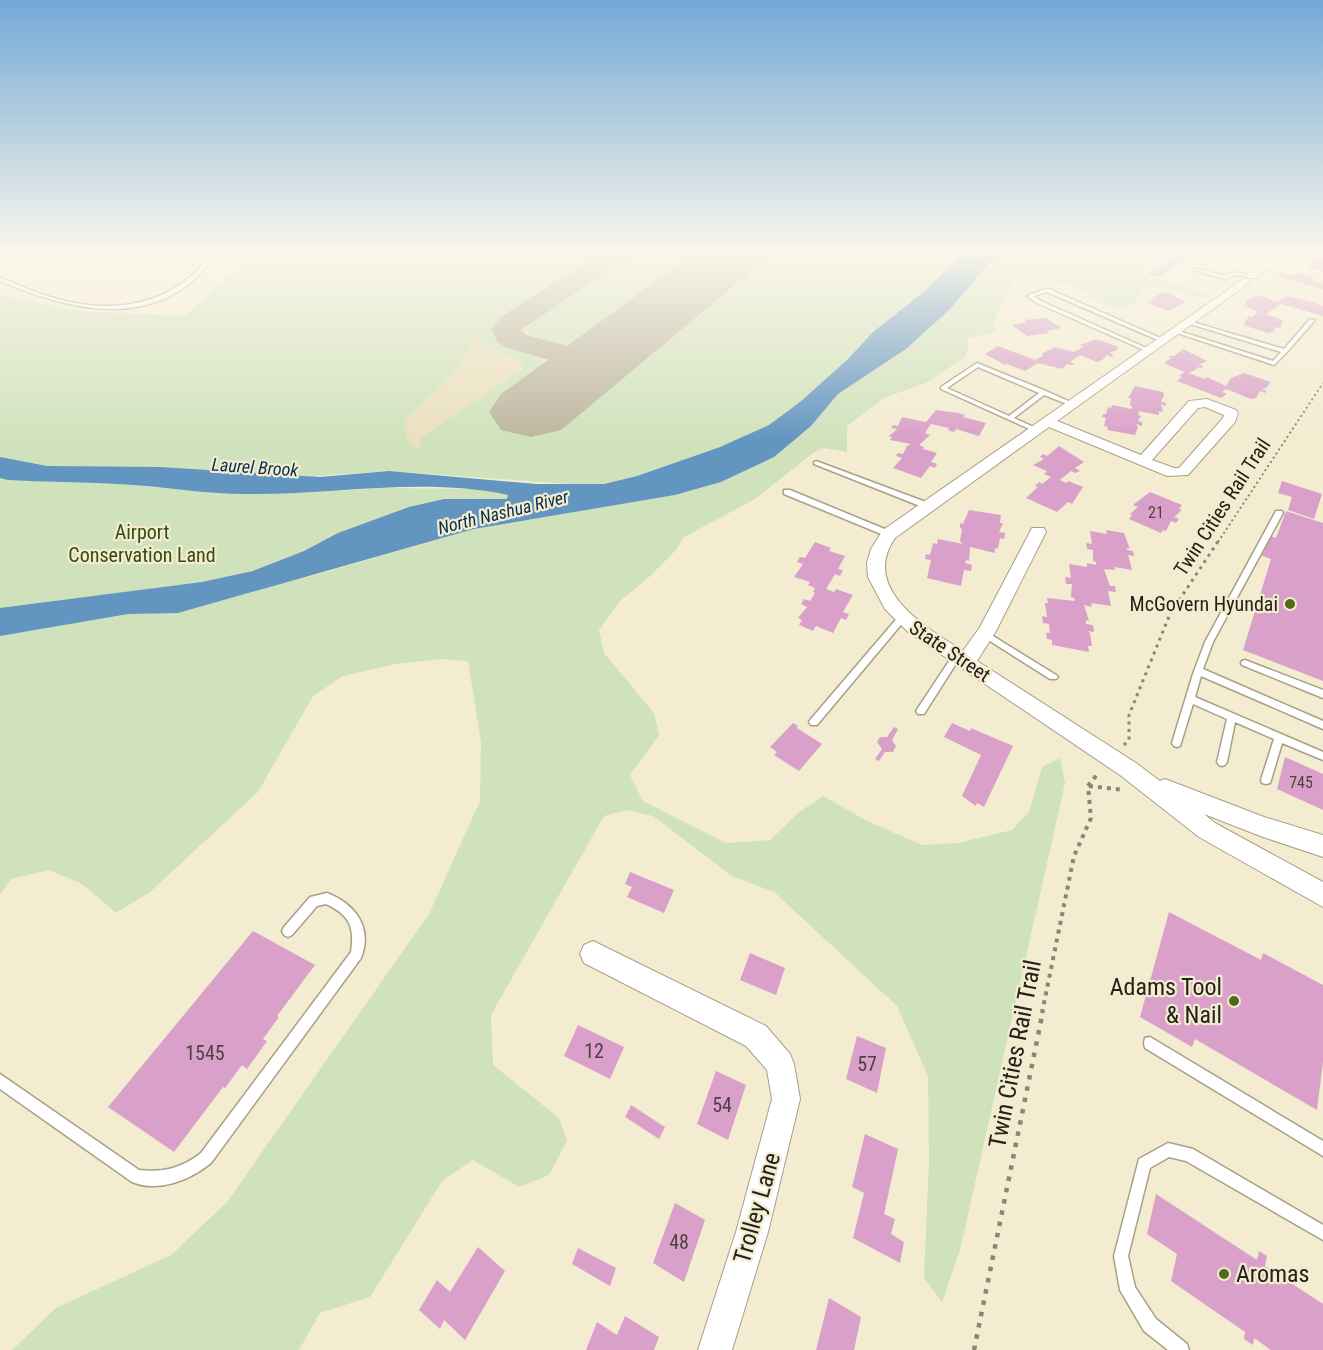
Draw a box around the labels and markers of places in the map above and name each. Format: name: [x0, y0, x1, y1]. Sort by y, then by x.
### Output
place label: McGovern Hyundai: [1130, 592, 1278, 616]
marker: McGovern Hyundai: [1283, 597, 1297, 611]
place label: Adams Tool & Nail: [1110, 973, 1222, 1029]
marker: Adams Tool & Nail: [1227, 994, 1241, 1008]
place label: Aromas: [1236, 1260, 1309, 1288]
marker: Aromas: [1217, 1267, 1231, 1281]

